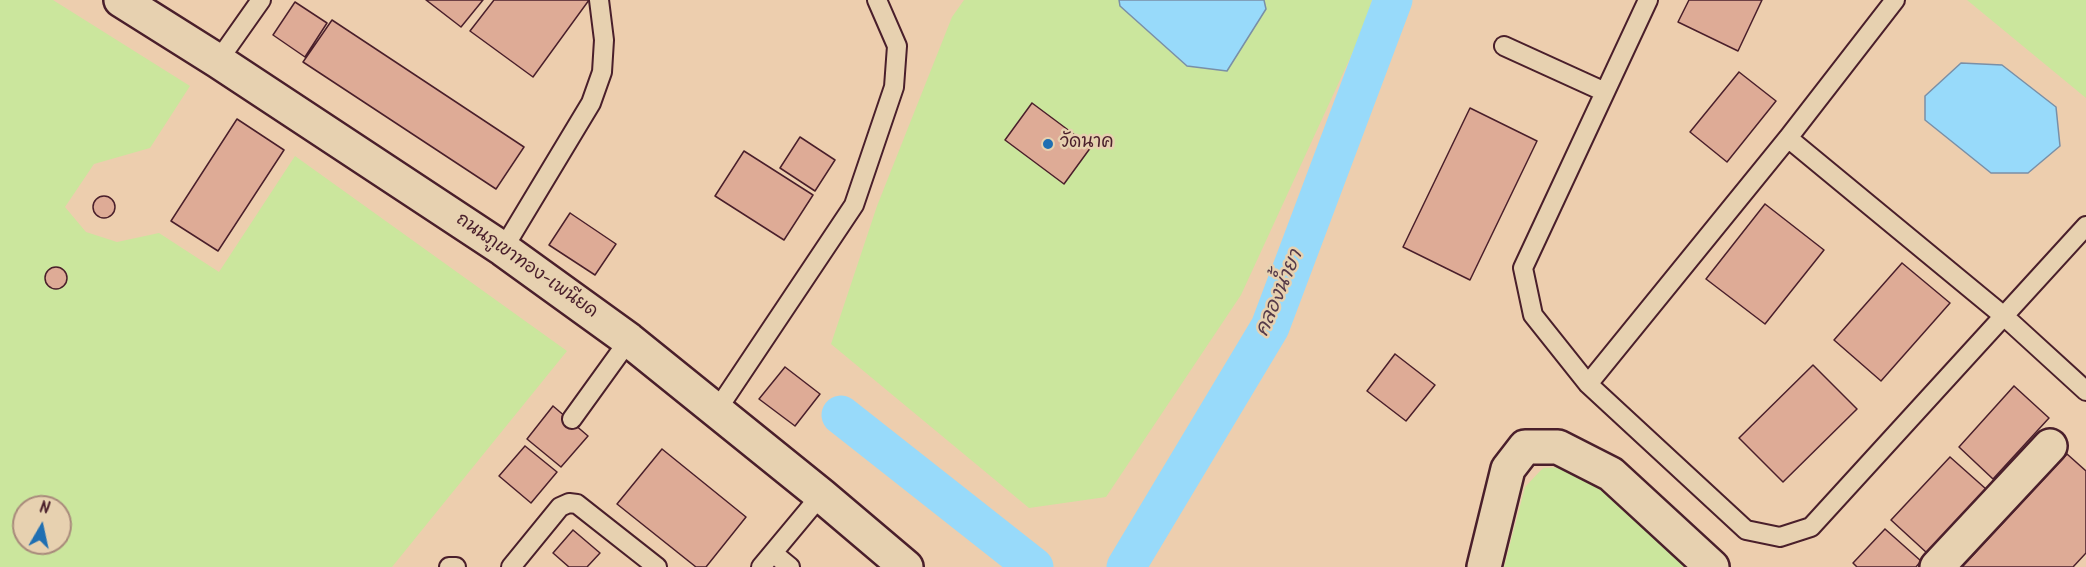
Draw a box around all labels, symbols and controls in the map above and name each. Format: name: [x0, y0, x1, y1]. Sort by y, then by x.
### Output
place label: วัดนาค: [1060, 133, 1113, 155]
marker: วัดนาค: [1041, 137, 1055, 151]
street label: ถนนภูเขาทอง-เพนียด: [451, 210, 601, 324]
water label: คลองน้ำยา: [1252, 247, 1310, 341]
north arrow: [12, 495, 72, 555]
text: N: [38, 496, 52, 522]

